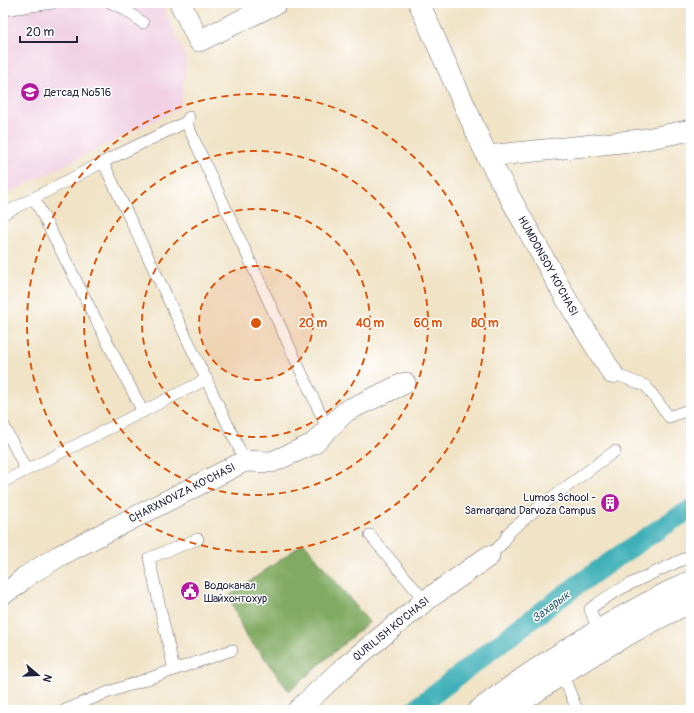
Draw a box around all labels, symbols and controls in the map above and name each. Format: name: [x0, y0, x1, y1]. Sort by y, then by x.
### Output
scale bar: [20, 18, 77, 44]
text: 20 m: [26, 25, 55, 40]
school or university icon: Детсад №516: [19, 81, 41, 103]
place label: Детсад №516: [43, 86, 111, 99]
street label: HUMDONSOY KO'CHASI: [515, 214, 581, 318]
centre of rings: [249, 316, 263, 330]
text: 20 m: [299, 316, 327, 331]
text: 40 m: [355, 316, 385, 331]
text: 60 m: [414, 316, 443, 331]
text: 80 m: [471, 316, 499, 331]
street label: CHARXNOVZA KO'CHASI: [127, 460, 237, 526]
place label: Lumos School - Samarqand Darvoza Campus: [464, 491, 596, 517]
building icon: Lumos School - Samarqand Darvoza Campus: [599, 492, 621, 514]
place label: Водоканал Шайхонтохур: [204, 579, 267, 605]
public building icon: Водоканал Шайхонтохур: [179, 580, 201, 602]
water label: Захарык: [529, 587, 574, 626]
street label: QURILISH KO'CHASI: [350, 594, 432, 664]
north arrow: [18, 655, 58, 695]
text: N: [39, 672, 54, 684]

